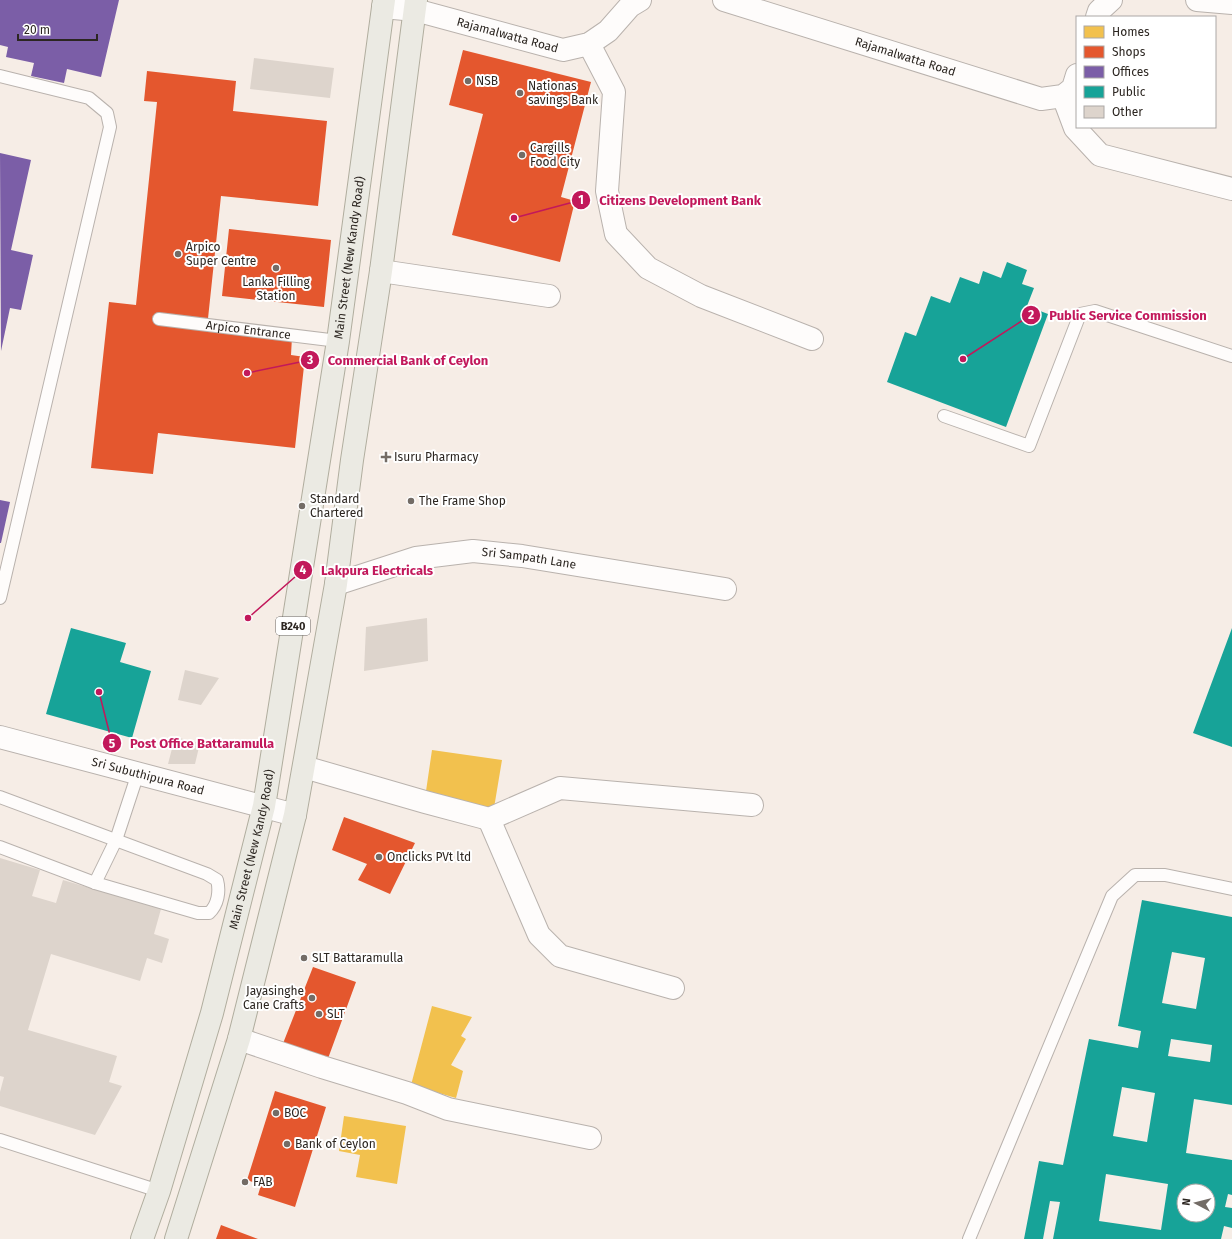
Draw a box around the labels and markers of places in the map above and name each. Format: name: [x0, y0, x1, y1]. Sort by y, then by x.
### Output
place label: NSB: [476, 74, 498, 88]
marker: NSB: [463, 76, 473, 86]
place label: Nationas savings Bank: [528, 79, 599, 107]
marker: Nationas savings Bank: [515, 88, 525, 98]
place label: Cargills Food City: [530, 141, 580, 169]
marker: Cargills Food City: [517, 150, 527, 160]
callout: Citizens Development Bank: [571, 188, 769, 213]
place label: Arpico Super Centre: [186, 240, 256, 268]
marker: Arpico Super Centre: [173, 249, 183, 259]
marker: Lanka Filling Station: [271, 263, 281, 273]
place label: Lanka Filling Station: [242, 275, 311, 303]
callout: Public Service Commission: [1021, 303, 1215, 328]
callout: Commercial Bank of Ceylon: [300, 348, 497, 373]
place label: Isuru Pharmacy: [394, 450, 478, 464]
marker: Isuru Pharmacy: [381, 452, 391, 462]
place label: Standard Chartered: [310, 492, 363, 520]
place label: The Frame Shop: [419, 494, 506, 508]
marker: The Frame Shop: [406, 496, 416, 506]
marker: Standard Chartered: [297, 501, 307, 511]
callout: Lakpura Electricals: [293, 558, 441, 583]
callout: Post Office Battaramulla: [102, 731, 282, 756]
place label: Onclicks PVt ltd: [387, 850, 471, 864]
marker: Onclicks PVt ltd: [374, 852, 384, 862]
place label: SLT Battaramulla: [312, 951, 403, 965]
marker: SLT Battaramulla: [299, 953, 309, 963]
place label: Jayasinghe Cane Crafts: [243, 984, 304, 1012]
marker: Jayasinghe Cane Crafts: [307, 993, 317, 1003]
place label: SLT: [327, 1007, 346, 1021]
marker: SLT: [314, 1009, 324, 1019]
place label: BOC: [284, 1106, 307, 1120]
marker: BOC: [271, 1108, 281, 1118]
place label: Bank of Ceylon: [295, 1137, 376, 1151]
marker: Bank of Ceylon: [282, 1139, 292, 1149]
place label: FAB: [253, 1175, 272, 1189]
marker: FAB: [240, 1177, 250, 1187]

